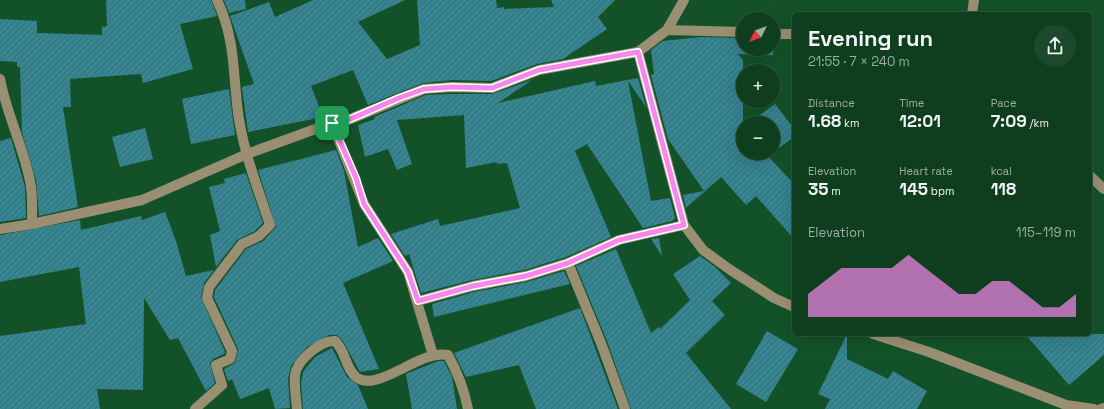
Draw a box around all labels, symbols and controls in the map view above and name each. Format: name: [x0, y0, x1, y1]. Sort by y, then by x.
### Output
north arrow: [736, 12, 780, 56]
map controls: [736, 12, 780, 160]
text: Evening run: [808, 24, 933, 52]
button: share: [1034, 25, 1076, 67]
text: 21:55 · 7 × 240 m: [808, 53, 910, 70]
button: +: [736, 64, 780, 108]
text: Distance: [808, 96, 855, 110]
text: Time: [899, 96, 924, 110]
text: Pace: [991, 96, 1016, 110]
pin: [315, 106, 349, 140]
text: 1.68: [808, 110, 841, 132]
text: 12:01: [899, 110, 941, 132]
text: 7:09: [991, 110, 1027, 132]
icon: arrive: [321, 112, 343, 134]
button: −: [736, 116, 780, 160]
text: km: [841, 116, 860, 130]
text: /km: [1027, 116, 1049, 130]
text: Elevation: [808, 164, 856, 178]
text: Heart rate: [899, 164, 953, 178]
text: kcal: [991, 164, 1012, 178]
text: 35: [808, 178, 829, 200]
text: 145: [899, 178, 928, 200]
text: 118: [991, 178, 1016, 200]
text: m: [829, 184, 841, 198]
text: bpm: [928, 184, 955, 198]
text: Elevation: [808, 224, 865, 241]
text: 115–119 m: [1016, 224, 1076, 241]

